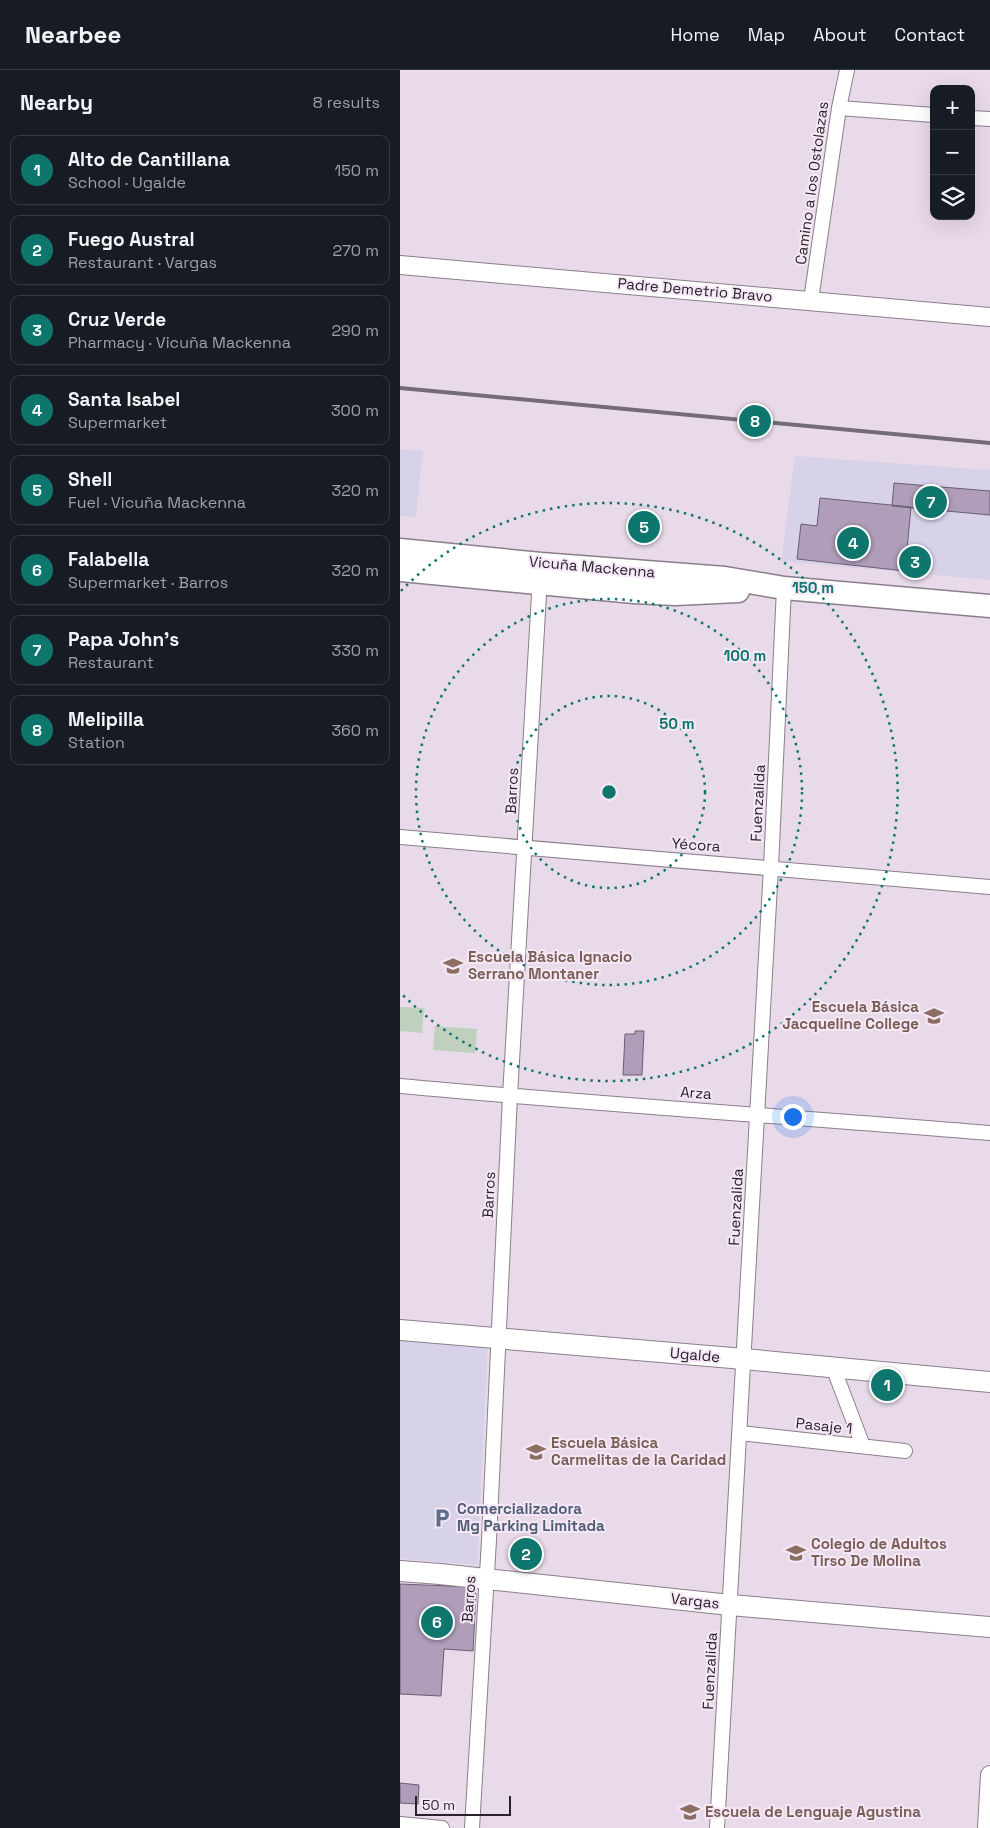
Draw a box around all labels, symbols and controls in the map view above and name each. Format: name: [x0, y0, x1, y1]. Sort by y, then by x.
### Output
text: Nearbee: [25, 19, 121, 50]
text: Home: [671, 23, 720, 46]
text: Map: [748, 23, 785, 46]
text: About: [813, 23, 867, 46]
text: Contact: [895, 23, 965, 46]
map controls: [930, 85, 975, 220]
button: +: [930, 85, 975, 130]
text: Nearby: [20, 89, 93, 116]
text: 8 results: [313, 92, 380, 113]
street label: Camino a los Ostolazas: [791, 100, 832, 266]
button: −: [930, 130, 975, 175]
text: Alto de Cantillana: [68, 147, 230, 172]
text: 1: [33, 160, 41, 181]
text: 150 m: [335, 160, 379, 181]
text: School · Ugalde: [68, 172, 186, 193]
button: layers: [930, 175, 975, 220]
text: Fuego Austral: [68, 227, 195, 252]
text: 2: [32, 240, 42, 261]
text: 270 m: [332, 240, 379, 261]
text: Restaurant · Vargas: [68, 252, 217, 273]
street label: Padre Demetrio Bravo: [617, 273, 773, 306]
text: Cruz Verde: [68, 307, 166, 332]
text: 3: [32, 320, 42, 341]
text: 290 m: [331, 320, 379, 341]
text: Pharmacy · Vicuña Mackenna: [68, 332, 291, 353]
text: Santa Isabel: [68, 387, 180, 412]
text: 4: [32, 400, 42, 421]
text: 300 m: [331, 400, 379, 421]
pin: 8: [739, 402, 771, 440]
text: Supermarket: [68, 412, 167, 433]
text: Shell: [68, 467, 112, 492]
text: 5: [32, 480, 42, 501]
text: 320 m: [332, 480, 379, 501]
pin: 7: [915, 483, 947, 521]
text: Fuel · Vicuña Mackenna: [68, 492, 246, 513]
pin: 5: [628, 508, 660, 546]
pin: 4: [837, 524, 869, 562]
pin: 3: [899, 543, 931, 581]
text: Falabella: [68, 547, 149, 572]
street label: Vicuña Mackenna: [528, 552, 656, 582]
text: 6: [32, 560, 42, 581]
text: 320 m: [332, 560, 379, 581]
text: Supermarket · Barros: [68, 572, 228, 593]
text: 150 m: [792, 578, 834, 597]
text: Papa John's: [68, 627, 179, 652]
text: 7: [33, 640, 41, 661]
text: 330 m: [332, 640, 379, 661]
text: 100 m: [724, 646, 766, 665]
text: Restaurant: [68, 652, 154, 673]
text: Melipilla: [68, 707, 144, 732]
text: 50 m: [659, 714, 695, 733]
text: 8: [32, 720, 42, 741]
text: 360 m: [331, 720, 379, 741]
text: Station: [68, 732, 125, 753]
street label: Fuenzalida: [746, 763, 769, 842]
street label: Barros: [501, 767, 522, 815]
centre of rings: [600, 783, 618, 801]
street label: Yécora: [671, 833, 722, 856]
place label: Escuela Básica Ignacio Serrano Montaner: [468, 947, 632, 983]
school or university icon: Escuela Básica Ignacio Serrano Montaner: [442, 955, 464, 977]
place label: Escuela Básica Jacqueline College: [782, 997, 919, 1033]
school or university icon: Escuela Básica Jacqueline College: [923, 1005, 945, 1027]
street label: Arza: [680, 1082, 713, 1103]
your location: [780, 1104, 806, 1130]
street label: Fuenzalida: [724, 1167, 747, 1246]
street label: Barros: [478, 1171, 499, 1219]
street label: Ugalde: [669, 1343, 721, 1366]
pin: 1: [871, 1366, 903, 1404]
street label: Pasaje 1: [795, 1413, 853, 1438]
place label: Escuela Básica Carmelitas de la Caridad: [551, 1433, 726, 1469]
school or university icon: Escuela Básica Carmelitas de la Caridad: [525, 1441, 547, 1463]
place label: Comercializadora Mg Parking Limitada: [457, 1499, 605, 1535]
parking icon: Comercializadora Mg Parking Limitada: [431, 1507, 453, 1529]
place label: Colegio de Adultos Tirso De Molina: [811, 1534, 947, 1570]
pin: 2: [510, 1535, 542, 1573]
school or university icon: Colegio de Adultos Tirso De Molina: [785, 1542, 807, 1564]
street label: Barros: [457, 1575, 480, 1623]
street label: Vargas: [670, 1589, 720, 1613]
pin: 6: [421, 1603, 453, 1641]
street label: Fuenzalida: [698, 1631, 721, 1710]
scale bar: [415, 1793, 511, 1816]
text: 50 m: [422, 1796, 455, 1814]
school or university icon: Escuela de Lenguaje Agustina: [679, 1801, 701, 1823]
place label: Escuela de Lenguaje Agustina: [705, 1802, 921, 1821]

